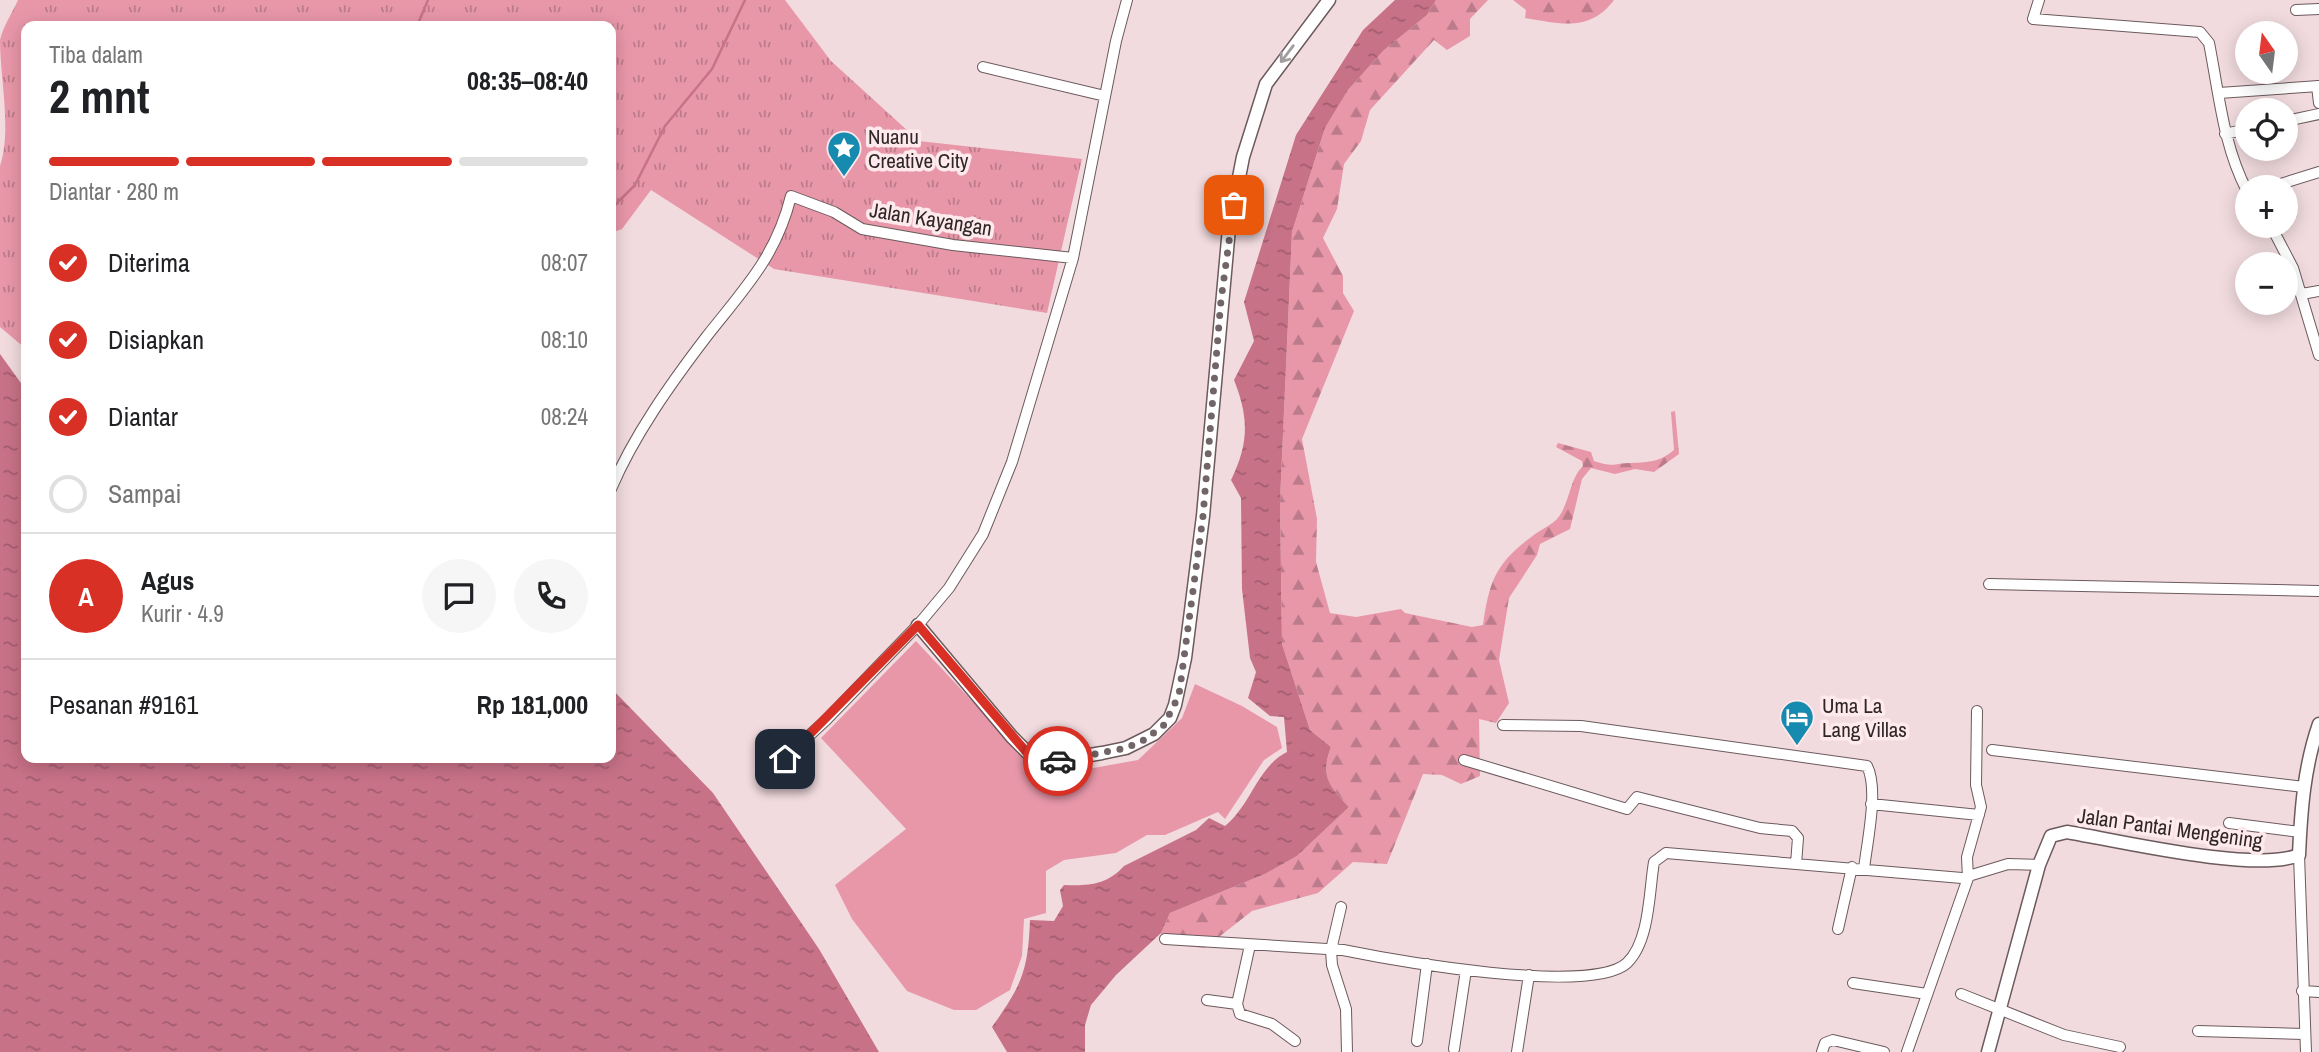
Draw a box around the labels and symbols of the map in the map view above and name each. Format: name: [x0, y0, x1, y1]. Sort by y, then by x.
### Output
north arrow: [2235, 21, 2298, 84]
one-way arrow: [1280, 44, 1295, 63]
place label: Nuanu Creative City: [868, 122, 969, 175]
place icon: Nuanu Creative City: [825, 129, 863, 178]
pin: [1204, 175, 1264, 235]
street label: Jalan Kayangan: [868, 195, 994, 243]
place label: Uma La Lang Villas: [1822, 691, 1907, 744]
hotel icon: Uma La Lang Villas: [1778, 698, 1816, 747]
courier: [1023, 726, 1093, 796]
pin: [755, 729, 815, 789]
street label: Jalan Pantai Mengening: [2076, 801, 2265, 855]

